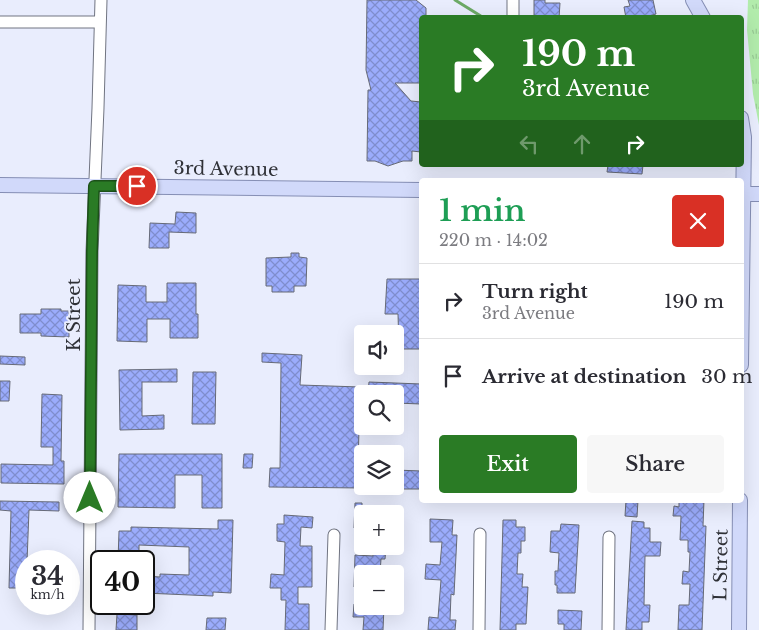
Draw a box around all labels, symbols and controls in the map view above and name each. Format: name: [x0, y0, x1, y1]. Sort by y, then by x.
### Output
text: 190 m: [522, 32, 635, 75]
icon: right: [439, 35, 504, 100]
text: 3rd Avenue: [522, 75, 650, 102]
icon: left: [515, 130, 543, 158]
icon: ahead: [568, 130, 596, 158]
icon: right: [621, 130, 649, 158]
street label: 3rd Avenue: [173, 157, 279, 181]
pin: [116, 165, 158, 207]
icon: arrive: [123, 172, 151, 200]
text: 1 min: [439, 192, 525, 229]
button: close: [672, 195, 724, 247]
text: 220 m · 14:02: [439, 230, 548, 250]
street label: K Street: [63, 278, 85, 351]
text: Turn right: [482, 280, 588, 303]
icon: right: [439, 287, 467, 315]
text: 190 m: [664, 290, 724, 313]
text: 3rd Avenue: [482, 303, 575, 323]
map controls: [354, 325, 404, 615]
button: sound: [354, 325, 404, 375]
icon: arrive: [439, 362, 467, 390]
text: Arrive at destination: [482, 365, 686, 388]
text: 30 m: [701, 365, 752, 388]
button: search: [354, 385, 404, 435]
button: Exit: [439, 435, 577, 493]
button: Share: [587, 435, 724, 493]
button: layers: [354, 445, 404, 495]
position arrow: [63, 471, 115, 523]
button: +: [354, 505, 404, 555]
street label: L Street: [709, 529, 733, 601]
speed limit sign: 40: [90, 550, 155, 615]
text: 34: [31, 561, 64, 592]
button: −: [354, 565, 404, 615]
text: km/h: [30, 587, 65, 602]

